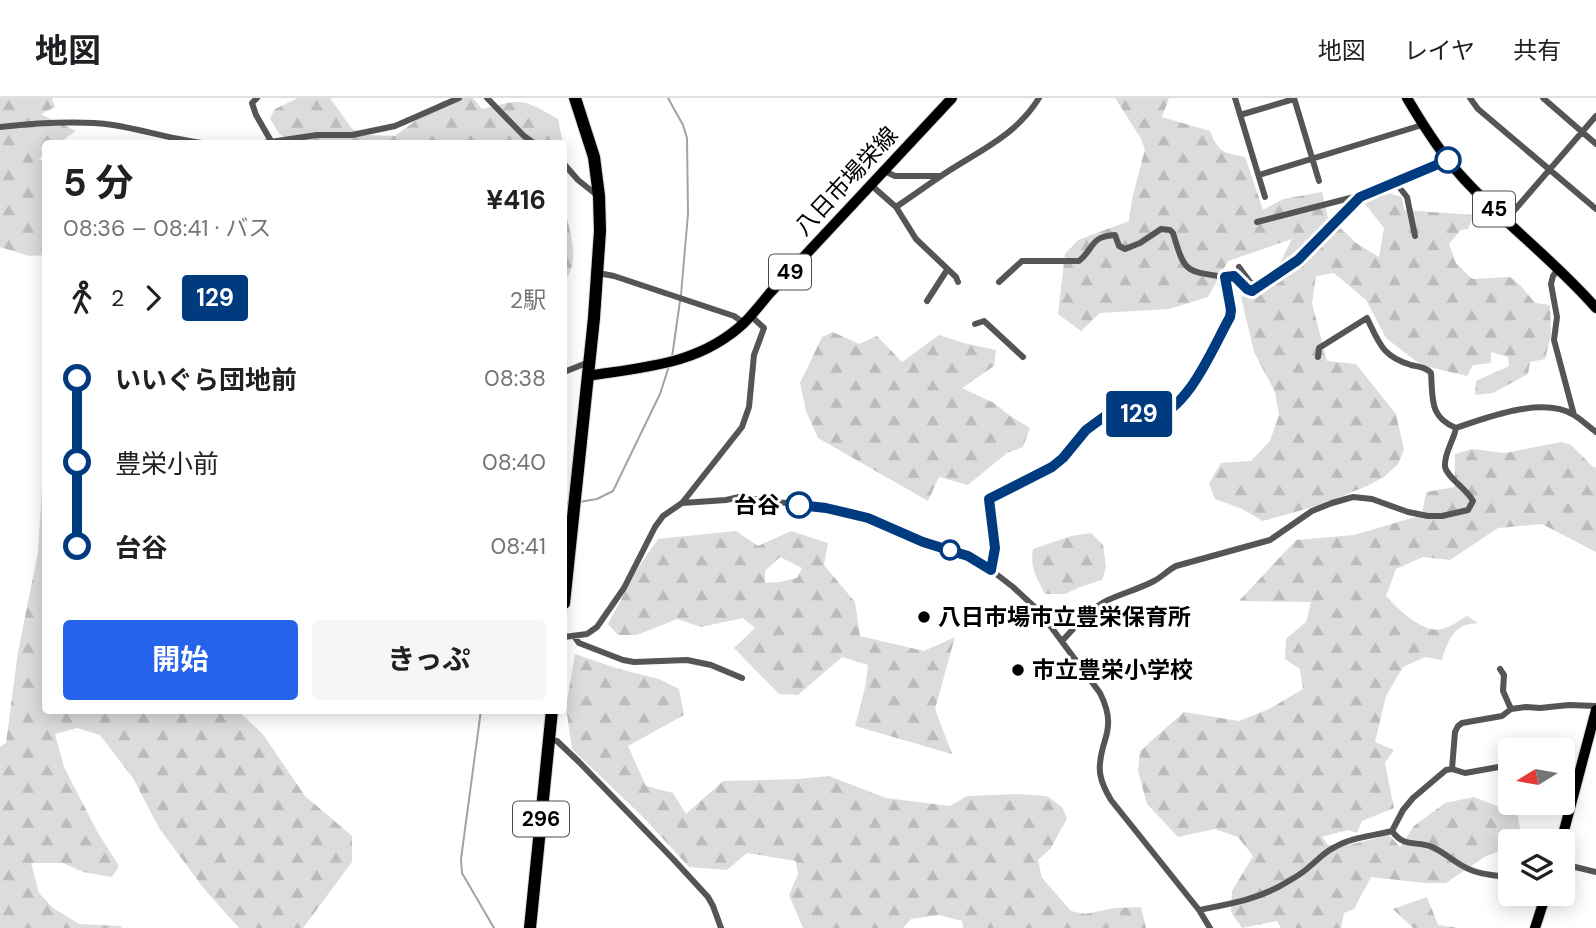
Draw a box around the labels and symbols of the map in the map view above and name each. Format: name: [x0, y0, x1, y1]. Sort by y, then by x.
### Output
street label: 八日市場栄線: [788, 120, 904, 242]
unlabelled marker: [1435, 147, 1461, 173]
road number: 45: [1473, 192, 1515, 226]
road number: 49: [769, 254, 811, 290]
line badge: 129: [1099, 391, 1179, 437]
place label: 台谷: [734, 490, 780, 520]
marker: 台谷: [786, 492, 812, 518]
unlabelled marker: [940, 540, 960, 560]
place label: 八日市場市立豊栄保育所: [938, 602, 1191, 632]
marker: 八日市場市立豊栄保育所: [916, 609, 932, 625]
place label: 市立豊栄小学校: [1032, 655, 1193, 685]
marker: 市立豊栄小学校: [1010, 662, 1026, 678]
north arrow: [1498, 738, 1575, 816]
road number: 296: [513, 802, 569, 836]

